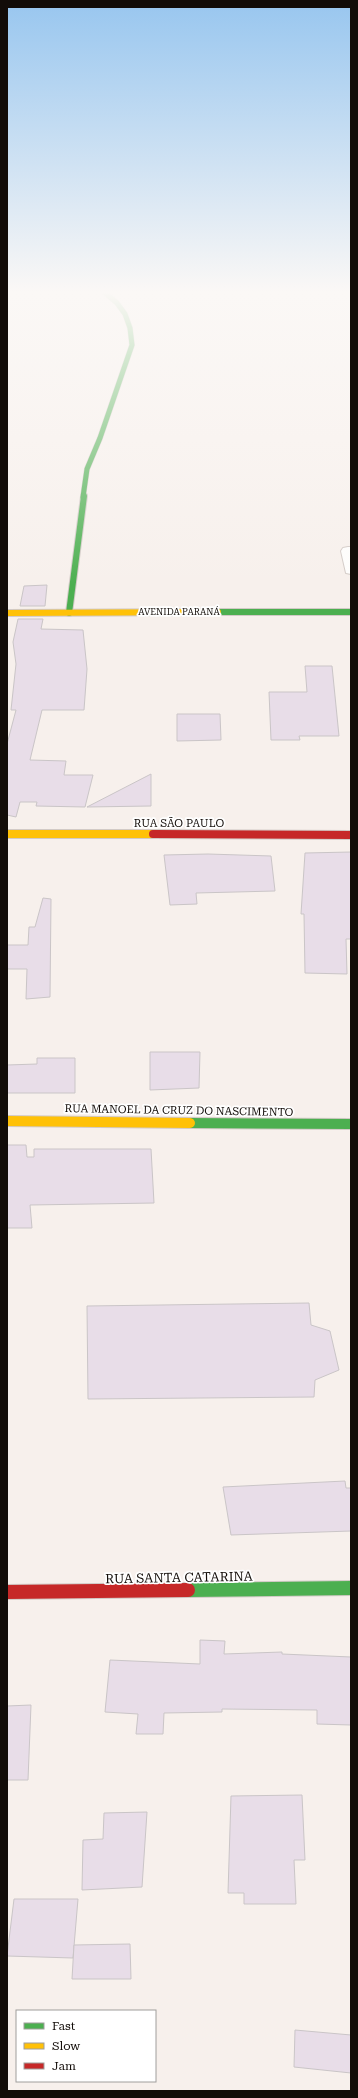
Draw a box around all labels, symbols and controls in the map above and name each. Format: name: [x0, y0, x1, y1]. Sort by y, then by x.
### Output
street label: AVENIDA PARANÁ: [138, 606, 220, 617]
street label: RUA SÃO PAULO: [134, 817, 224, 830]
street label: RUA MANOEL DA CRUZ DO NASCIMENTO: [65, 1102, 294, 1119]
street label: RUA SANTA CATARINA: [105, 1569, 253, 1586]
legend: [16, 2010, 156, 2082]
text: Fast: [52, 2019, 76, 2033]
text: Slow: [52, 2039, 80, 2053]
text: Jam: [52, 2059, 76, 2073]

